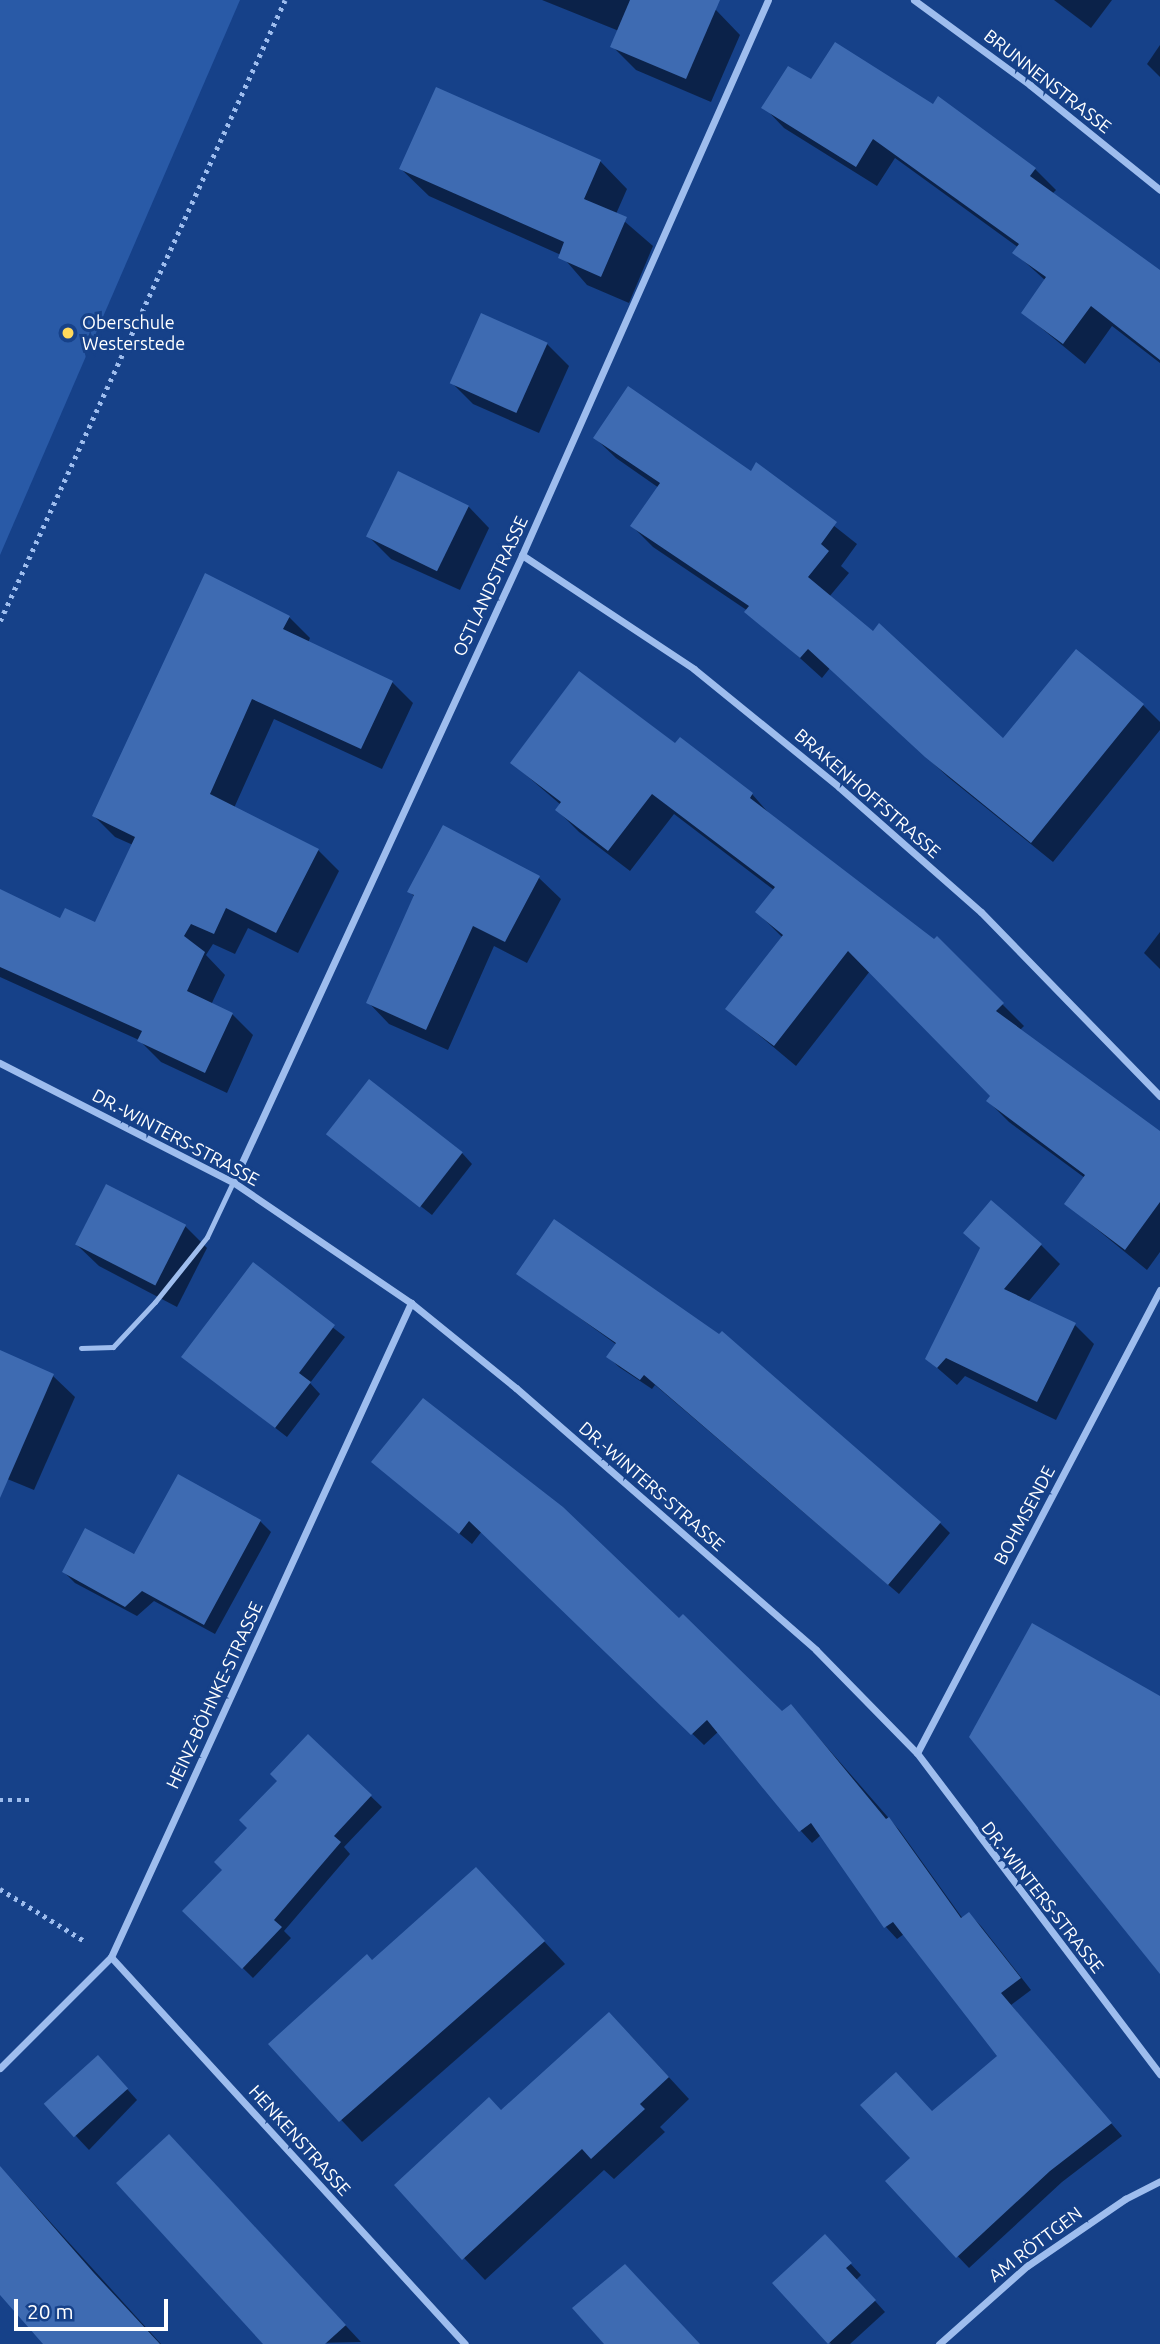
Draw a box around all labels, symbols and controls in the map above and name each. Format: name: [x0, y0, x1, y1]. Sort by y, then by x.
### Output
street label: BRUNNENSTRASSE: [980, 25, 1116, 137]
place label: Oberschule Westerstede: [82, 312, 185, 354]
marker: Oberschule Westerstede: [60, 325, 76, 341]
street label: OSTLANDSTRASSE: [448, 512, 532, 660]
street label: BRAKENHOFFSTRASSE: [791, 724, 945, 862]
street label: DR.-WINTERS-STRASSE: [89, 1084, 263, 1190]
street label: DR.-WINTERS-STRASSE: [575, 1417, 729, 1555]
street label: BOHMSENDE: [989, 1462, 1059, 1568]
street label: HEINZ-BÖHNKE-STRASSE: [161, 1598, 267, 1792]
street label: DR.-WINTERS-STRASSE: [977, 1817, 1109, 1977]
street label: HENKENSTRASSE: [245, 2080, 355, 2200]
street label: AM RÖTTGEN: [984, 2202, 1086, 2286]
scale bar: [18, 2284, 172, 2328]
text: 20 m: [27, 2299, 74, 2323]

